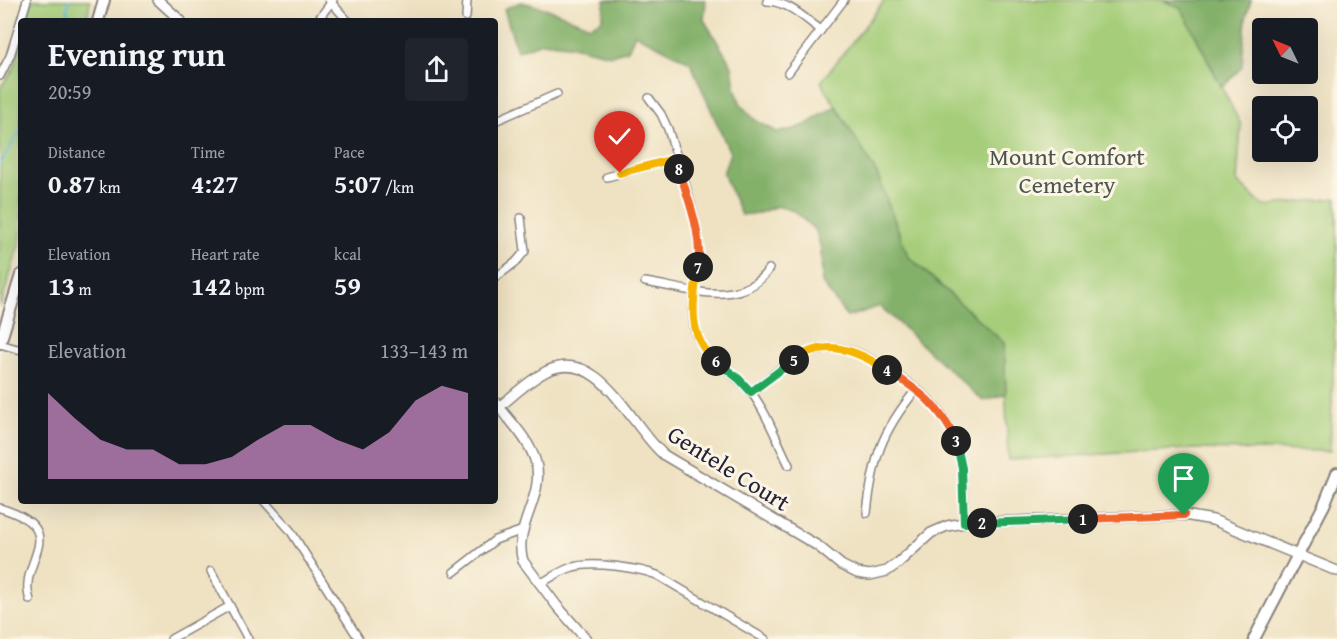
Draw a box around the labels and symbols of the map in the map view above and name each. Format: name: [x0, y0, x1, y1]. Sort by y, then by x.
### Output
north arrow: [1252, 18, 1318, 84]
pin: [594, 111, 645, 173]
park label: Mount Comfort Cemetery: [989, 139, 1145, 202]
pin: 8: [664, 154, 694, 184]
pin: 7: [683, 252, 713, 282]
pin: 5: [779, 345, 809, 375]
pin: 6: [701, 346, 731, 376]
pin: 4: [872, 355, 902, 385]
street label: Gentele Court: [661, 416, 797, 520]
pin: 3: [941, 426, 971, 456]
pin: [1158, 453, 1209, 515]
pin: 1: [1068, 504, 1098, 534]
pin: 2: [967, 508, 997, 538]

